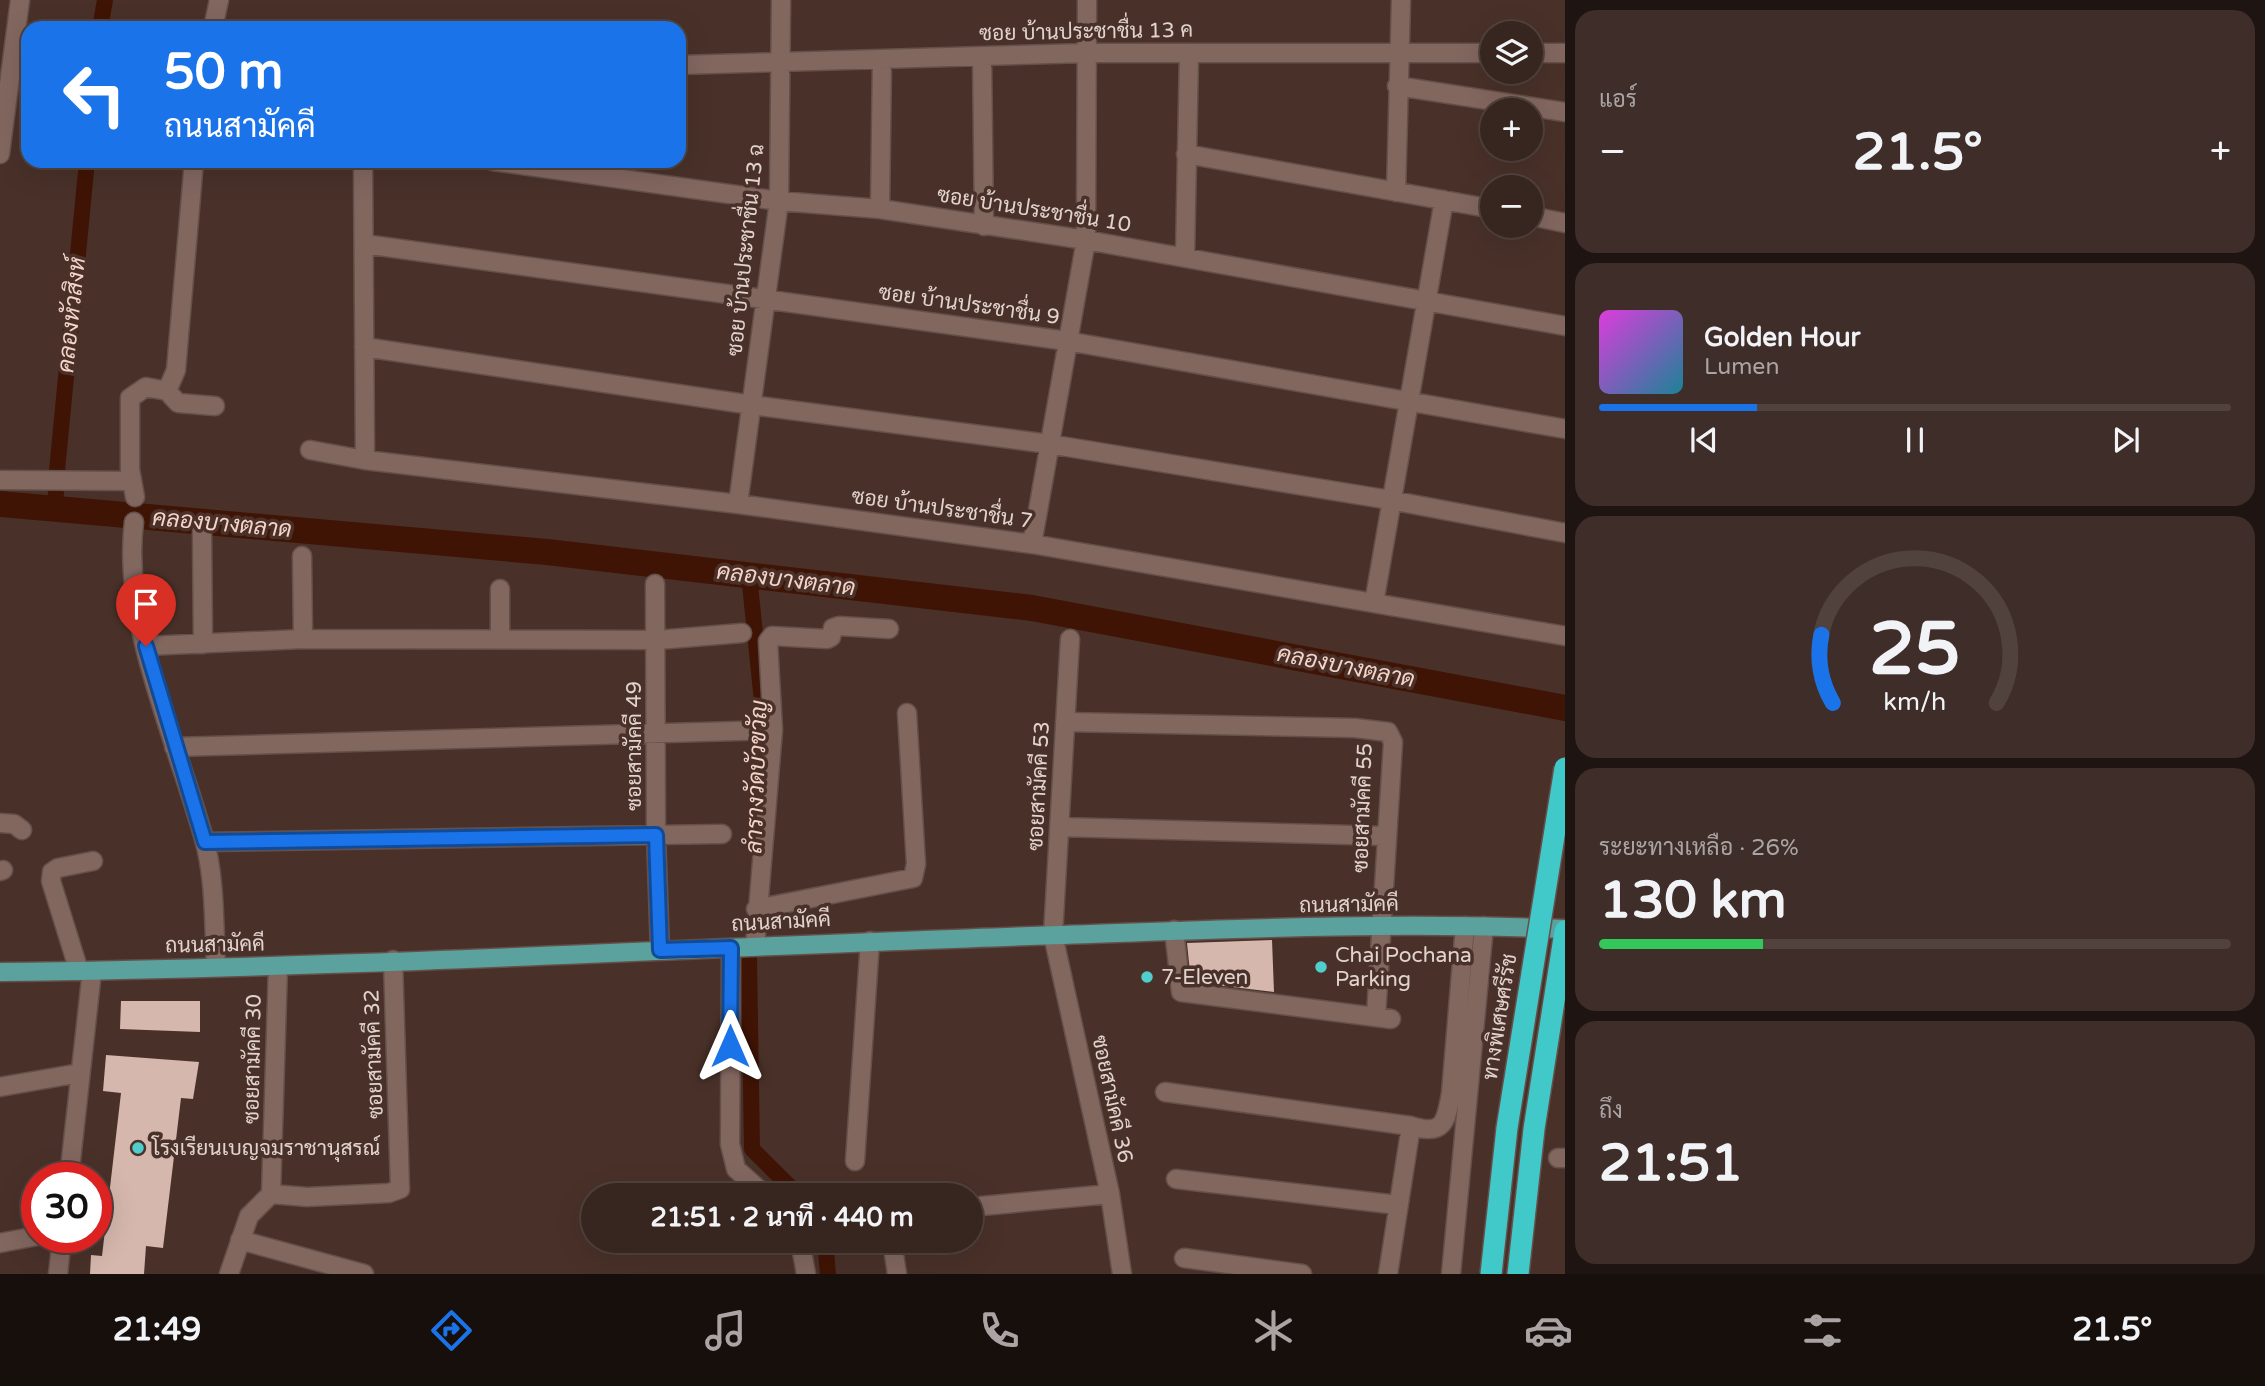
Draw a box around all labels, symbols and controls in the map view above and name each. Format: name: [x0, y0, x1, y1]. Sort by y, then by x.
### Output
street label: ซอย บ้านประชาชื่น 13 ค: [979, 10, 1193, 46]
map controls: [1480, 21, 1543, 238]
button: layers: [1480, 21, 1543, 84]
text: 50 m: [164, 43, 283, 102]
icon: left: [49, 49, 140, 140]
text: แอร์: [1599, 86, 1637, 114]
button: +: [1480, 98, 1543, 161]
text: ถนนสามัคคี: [164, 108, 316, 146]
text: 21.5°: [1853, 121, 1983, 184]
text: −: [1599, 129, 1626, 175]
text: +: [2210, 129, 2231, 175]
street label: ซอย บ้านประชาชื่น 13 ฉ: [714, 142, 770, 357]
street label: ซอย บ้านประชาชื่น 10: [935, 174, 1134, 238]
button: −: [1480, 175, 1543, 238]
water label: คลองหัวสิงห์: [49, 253, 92, 374]
street label: ซอย บ้านประชาชื่น 9: [877, 272, 1062, 330]
text: Golden Hour: [1704, 322, 1861, 353]
text: Lumen: [1704, 353, 1779, 381]
icon: previous: [1685, 421, 1723, 459]
icon: pause: [1896, 421, 1934, 459]
icon: next: [2107, 421, 2145, 459]
street label: ซอย บ้านประชาชื่น 7: [850, 476, 1035, 534]
water label: คลองบางตลาด: [151, 504, 293, 544]
water label: คลองบางตลาด: [715, 558, 857, 602]
pin: [116, 574, 176, 646]
icon: arrive: [127, 585, 165, 623]
text: 25: [1869, 606, 1961, 694]
water label: คลองบางตลาด: [1275, 640, 1417, 694]
street label: ซอยสามัคคี 49: [621, 681, 647, 811]
text: km/h: [1884, 687, 1946, 717]
water label: ลำรางวัดบัวขวัญ: [739, 700, 774, 854]
street label: ซอยสามัคคี 53: [1022, 721, 1055, 851]
street label: ซอยสามัคคี 55: [1347, 743, 1378, 873]
text: ระยะทางเหลือ · 26%: [1599, 834, 1799, 862]
text: 130 km: [1599, 869, 1787, 932]
street label: ถนนสามัคคี: [1299, 891, 1399, 918]
street label: ถนนสามัคคี: [731, 906, 831, 937]
street label: ถนนสามัคคี: [165, 931, 265, 958]
place label: Chai Pochana Parking: [1335, 943, 1472, 992]
street label: ทางพิเศษศรีรัช: [1477, 952, 1522, 1082]
marker: Chai Pochana Parking: [1313, 959, 1329, 975]
place label: 7-Eleven: [1161, 965, 1248, 990]
marker: 7-Eleven: [1139, 969, 1155, 985]
street label: ซอยสามัคคี 32: [358, 989, 389, 1119]
street label: ซอยสามัคคี 30: [238, 994, 267, 1124]
position arrow: [693, 1009, 767, 1083]
street label: ซอยสามัคคี 36: [1086, 1033, 1139, 1165]
text: ถึง: [1599, 1097, 1623, 1125]
text: 21:51: [1599, 1132, 1743, 1195]
place label: โรงเรียนเบญจมราชานุสรณ์: [151, 1134, 380, 1162]
marker: โรงเรียนเบญจมราชานุสรณ์: [130, 1140, 146, 1156]
speed limit sign: 30: [21, 1162, 112, 1253]
text: 21:51 · 2 นาที · 440 m: [650, 1202, 914, 1233]
icon: directions: [427, 1306, 476, 1355]
icon: music: [701, 1306, 750, 1355]
icon: phone: [975, 1306, 1024, 1355]
icon: climate: [1249, 1306, 1298, 1355]
icon: car: [1524, 1306, 1573, 1355]
icon: filters: [1798, 1306, 1847, 1355]
text: 21:49: [113, 1311, 201, 1349]
text: 21.5°: [2072, 1311, 2152, 1349]

